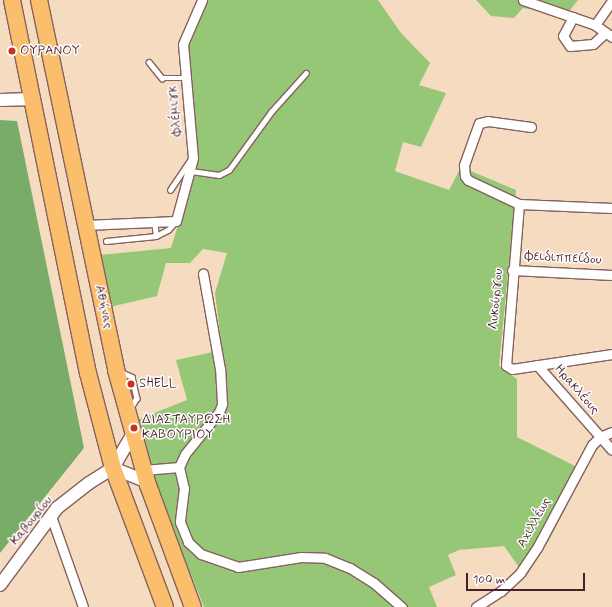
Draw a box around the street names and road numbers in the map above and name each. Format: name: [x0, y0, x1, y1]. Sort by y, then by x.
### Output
street label: Φλέμιγκ: [166, 85, 186, 137]
street label: Φειδιππείδου: [524, 249, 602, 269]
street label: Λυκούργου: [487, 268, 507, 330]
street label: Αθήνας: [91, 284, 115, 330]
street label: Ηρακλέους: [550, 362, 602, 418]
street label: Καβουρίου: [7, 493, 57, 549]
street label: Αχιλλέως: [515, 495, 555, 551]

